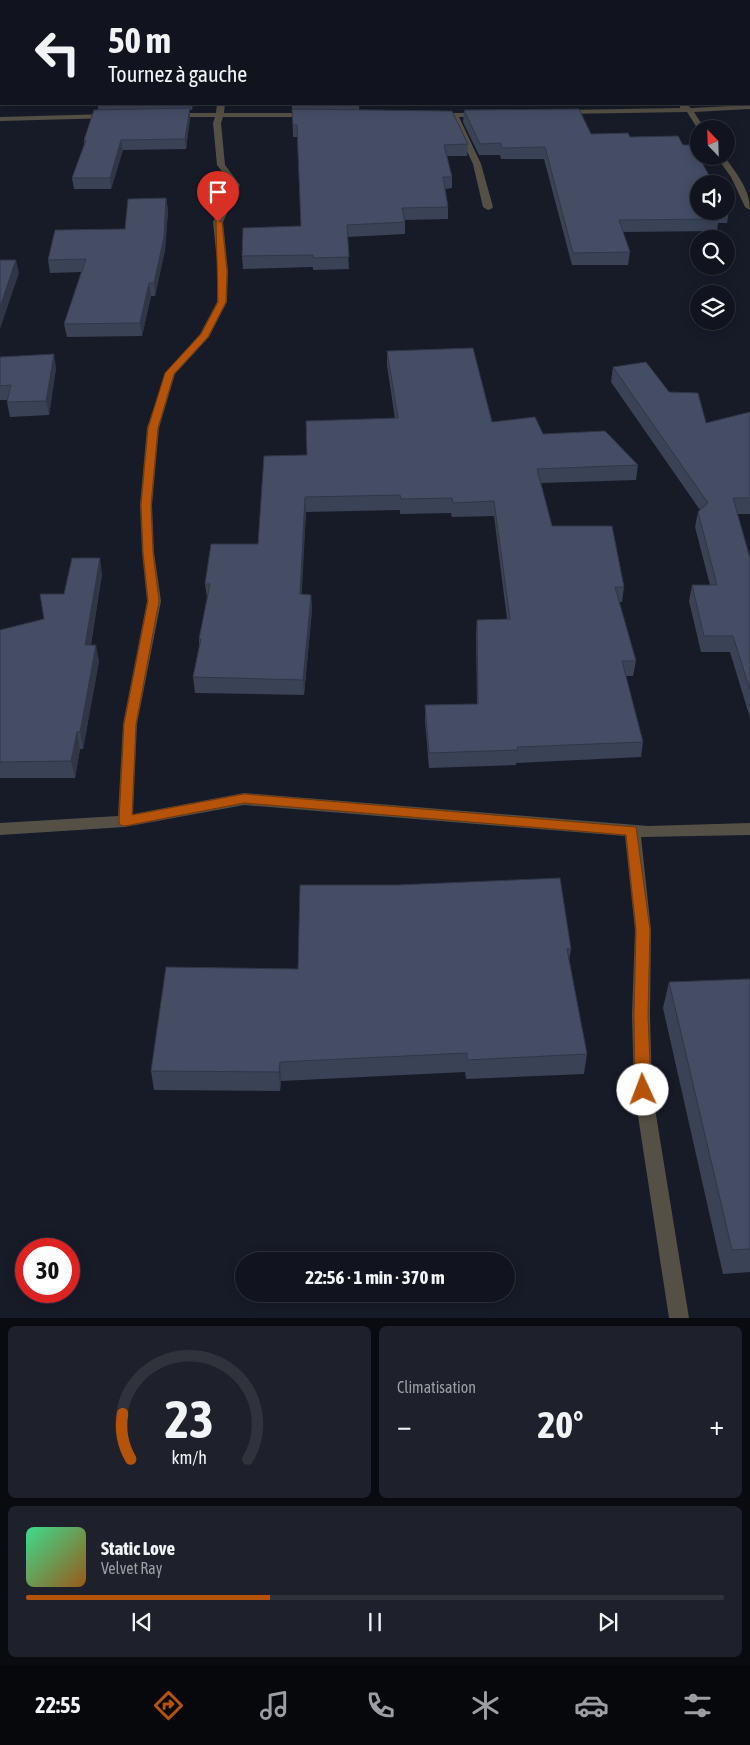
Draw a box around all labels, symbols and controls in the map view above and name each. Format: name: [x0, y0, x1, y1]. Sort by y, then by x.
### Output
icon: left: [25, 20, 90, 85]
text: 50 m: [108, 20, 171, 60]
text: Tournez à gauche: [108, 61, 247, 87]
north arrow: [690, 120, 735, 165]
map controls: [690, 120, 735, 330]
pin: [197, 171, 239, 222]
button: sound: [690, 175, 735, 220]
icon: arrive: [204, 178, 232, 206]
button: search: [690, 230, 735, 275]
button: layers: [690, 285, 735, 330]
position arrow: [616, 1063, 668, 1115]
speed limit sign: 30: [15, 1238, 80, 1303]
text: 22:56 · 1 min · 370 m: [305, 1266, 445, 1288]
text: Climatisation: [397, 1378, 476, 1396]
text: 23: [165, 1389, 214, 1449]
text: 20°: [537, 1403, 584, 1446]
text: −: [397, 1409, 412, 1441]
text: +: [709, 1409, 724, 1441]
text: km/h: [172, 1447, 207, 1468]
text: Static Love: [101, 1537, 175, 1559]
text: Velvet Ray: [101, 1559, 162, 1577]
icon: previous: [128, 1608, 156, 1636]
icon: pause: [361, 1608, 389, 1636]
icon: next: [594, 1608, 622, 1636]
icon: directions: [151, 1688, 186, 1723]
icon: music: [257, 1688, 292, 1723]
icon: phone: [363, 1688, 398, 1723]
icon: climate: [468, 1688, 503, 1723]
icon: car: [574, 1688, 609, 1723]
icon: filters: [680, 1688, 715, 1723]
text: 22:55: [35, 1692, 81, 1718]

